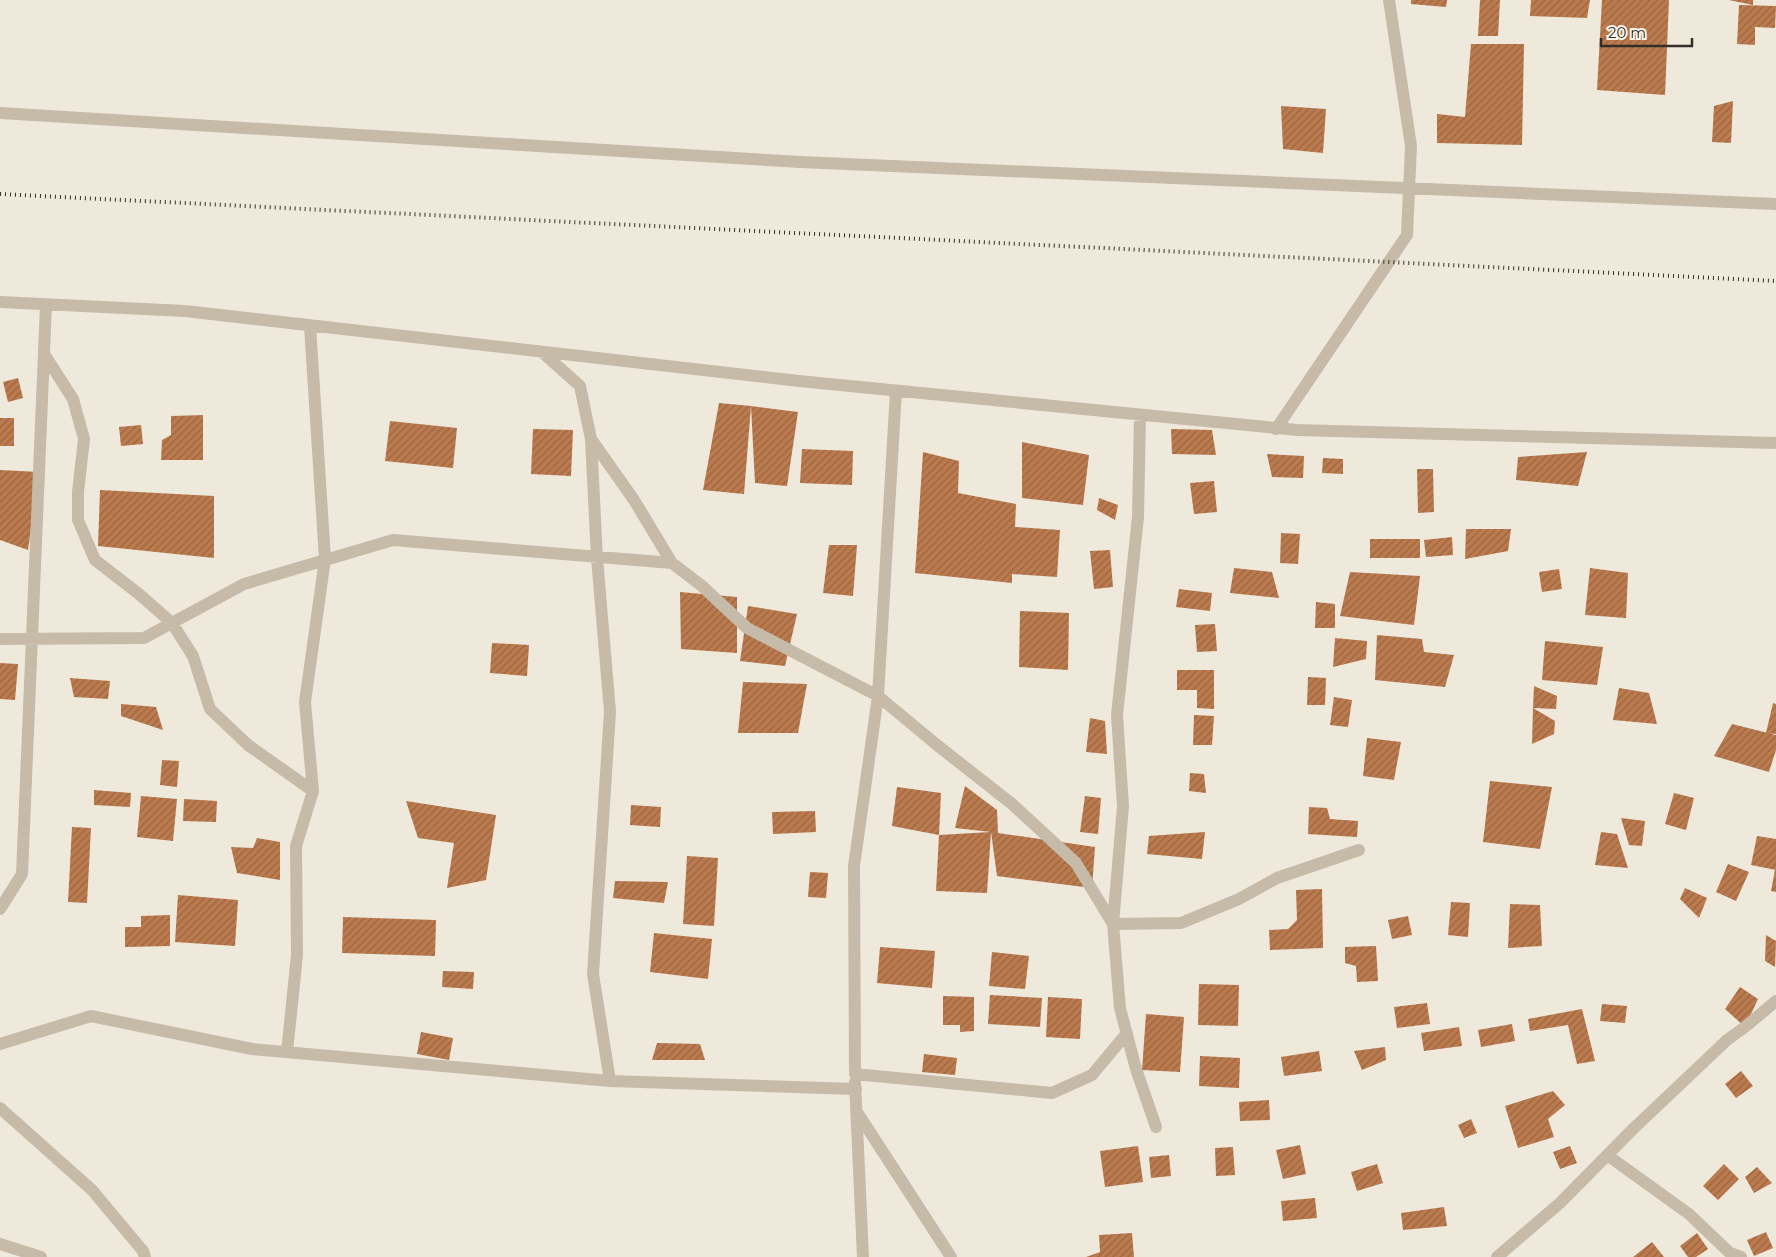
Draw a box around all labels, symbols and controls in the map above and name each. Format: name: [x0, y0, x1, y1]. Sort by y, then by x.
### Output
scale bar: [1601, 15, 1692, 47]
text: 20 m: [1608, 23, 1646, 42]

